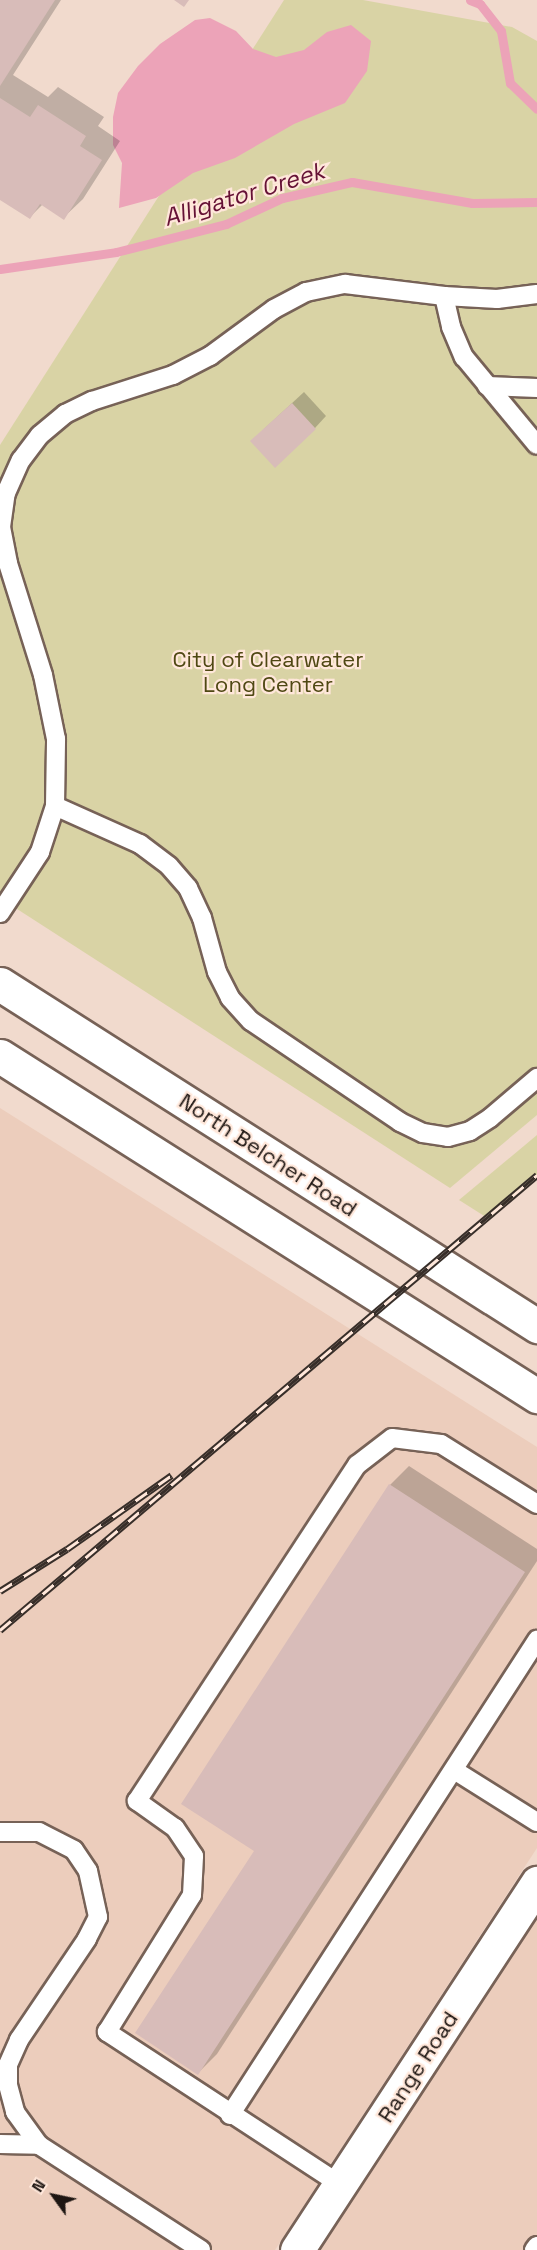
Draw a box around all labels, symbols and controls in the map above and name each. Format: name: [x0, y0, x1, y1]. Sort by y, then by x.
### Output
water label: Alligator Creek: [160, 156, 328, 232]
park label: City of Clearwater Long Center: [172, 646, 364, 698]
street label: North Belcher Road: [174, 1088, 362, 1222]
street label: Range Road: [372, 2007, 464, 2127]
north arrow: [24, 2166, 84, 2226]
text: N: [27, 2176, 50, 2196]

